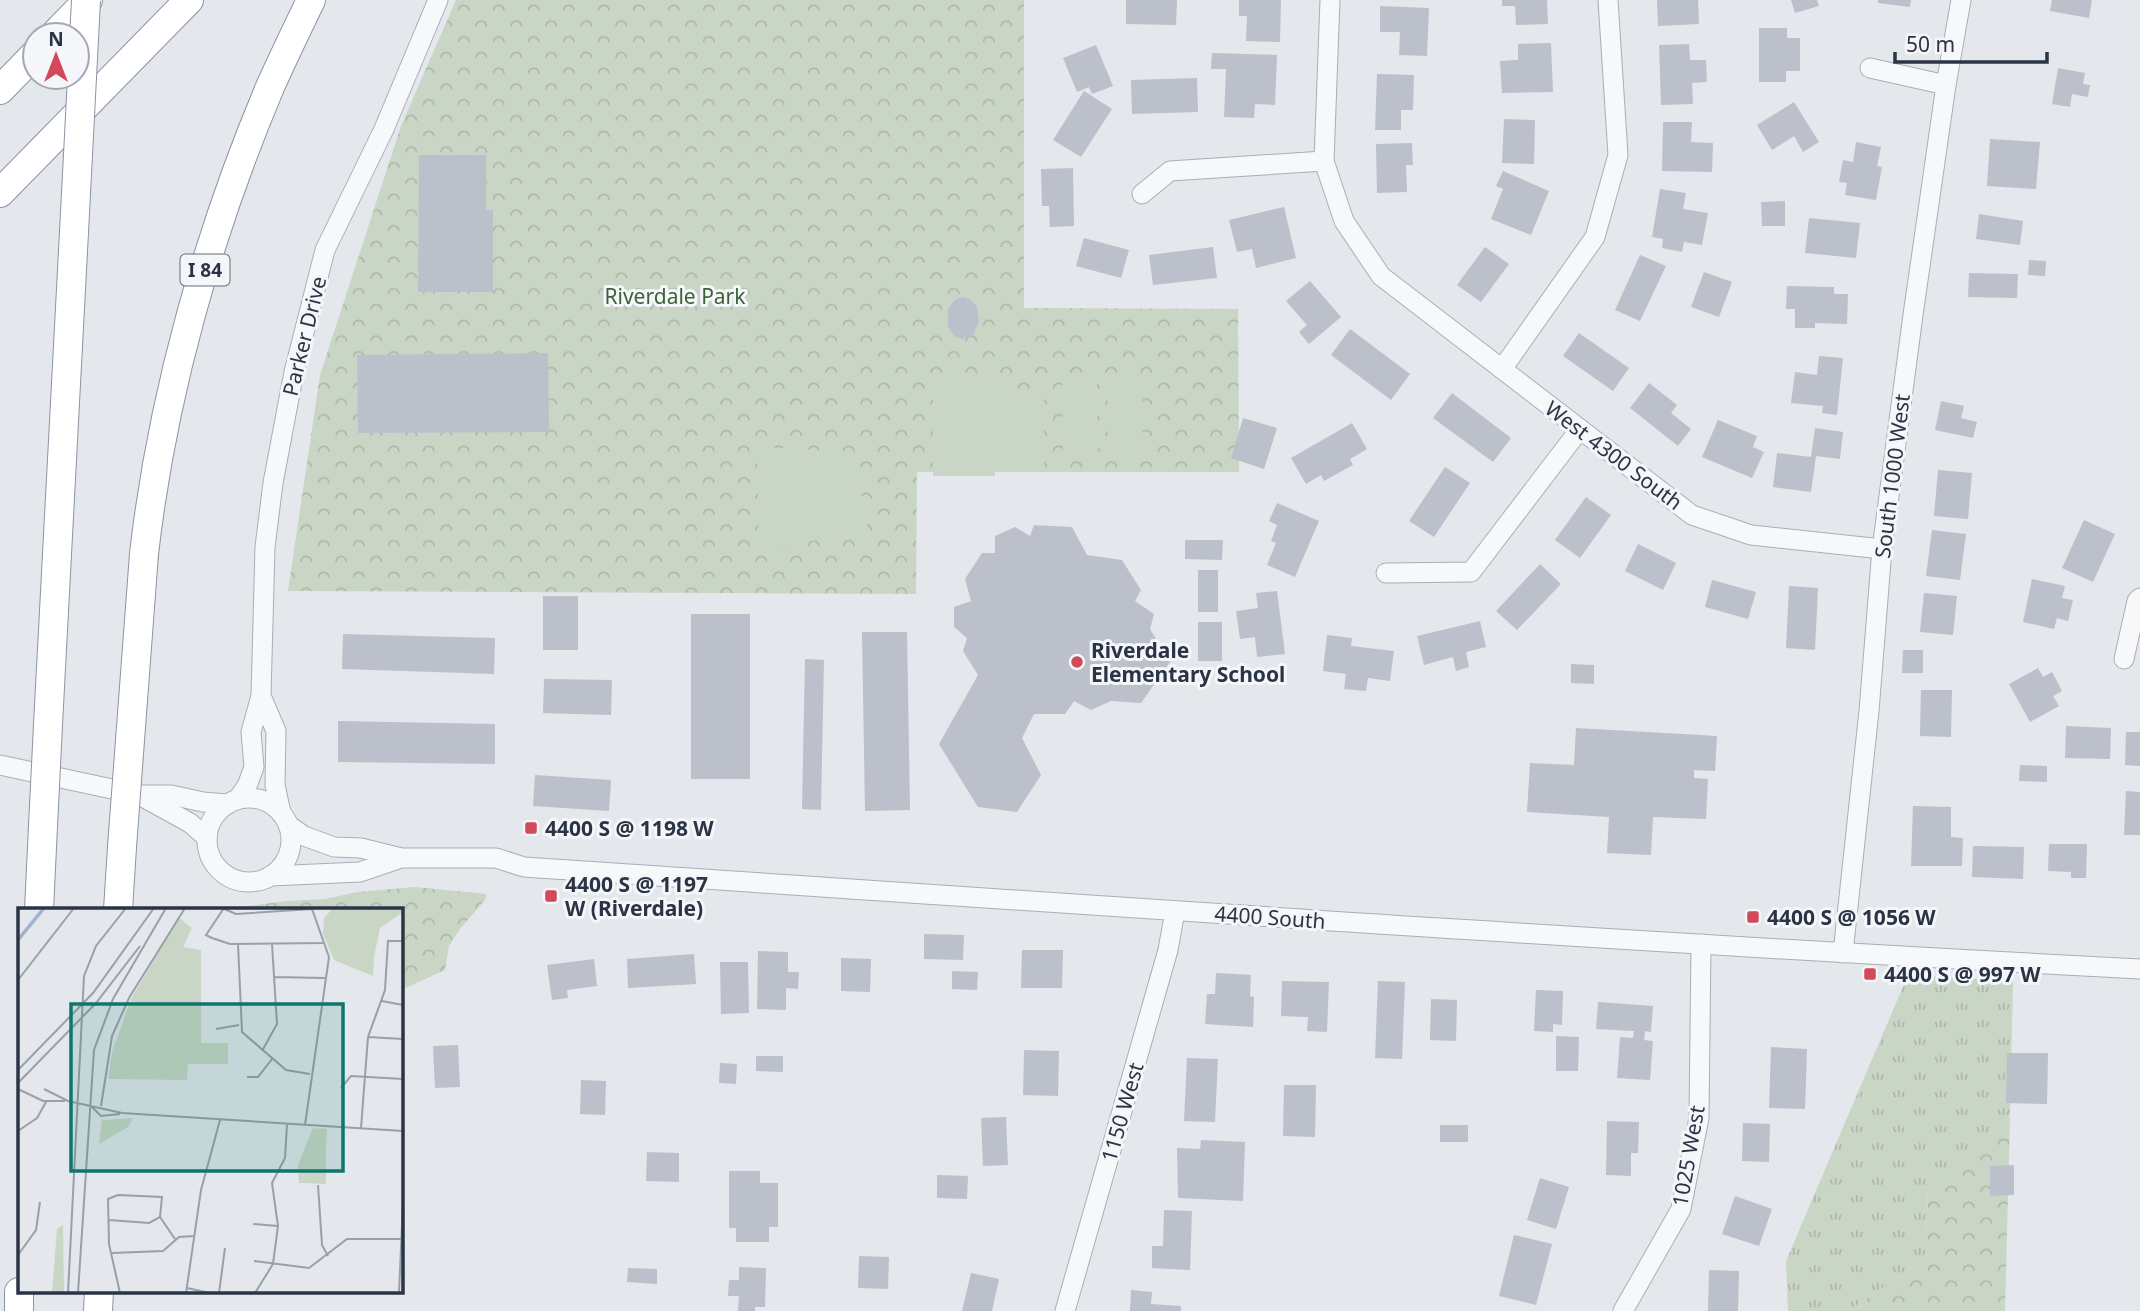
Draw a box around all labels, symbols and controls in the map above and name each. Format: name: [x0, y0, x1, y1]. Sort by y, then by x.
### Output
north arrow: [21, 21, 91, 91]
scale bar: [1895, 21, 2047, 65]
text: N: [48, 26, 64, 52]
text: 50 m: [1906, 30, 1955, 58]
road number: I 84: [180, 254, 230, 286]
street label: Parker Drive: [276, 273, 332, 399]
park label: Riverdale Park: [604, 282, 746, 310]
street label: South 1000 West: [1868, 392, 1916, 560]
street label: West 4300 South: [1540, 394, 1688, 516]
place label: Riverdale Elementary School: [1091, 636, 1285, 688]
marker: Riverdale Elementary School: [1069, 654, 1085, 670]
place label: 4400 S @ 1198 W: [545, 814, 714, 842]
marker: 4400 S @ 1198 W: [523, 820, 539, 836]
place label: 4400 S @ 1197 W (Riverdale): [565, 870, 708, 922]
marker: 4400 S @ 1197 W (Riverdale): [543, 888, 559, 904]
street label: 4400 South: [1214, 899, 1326, 935]
place label: 4400 S @ 1056 W: [1767, 903, 1936, 931]
inset map: [18, 908, 402, 1294]
marker: 4400 S @ 1056 W: [1745, 909, 1761, 925]
place label: 4400 S @ 997 W: [1884, 960, 2041, 988]
marker: 4400 S @ 997 W: [1862, 966, 1878, 982]
street label: 1150 West: [1094, 1059, 1150, 1165]
street label: 1025 West: [1665, 1103, 1711, 1209]

